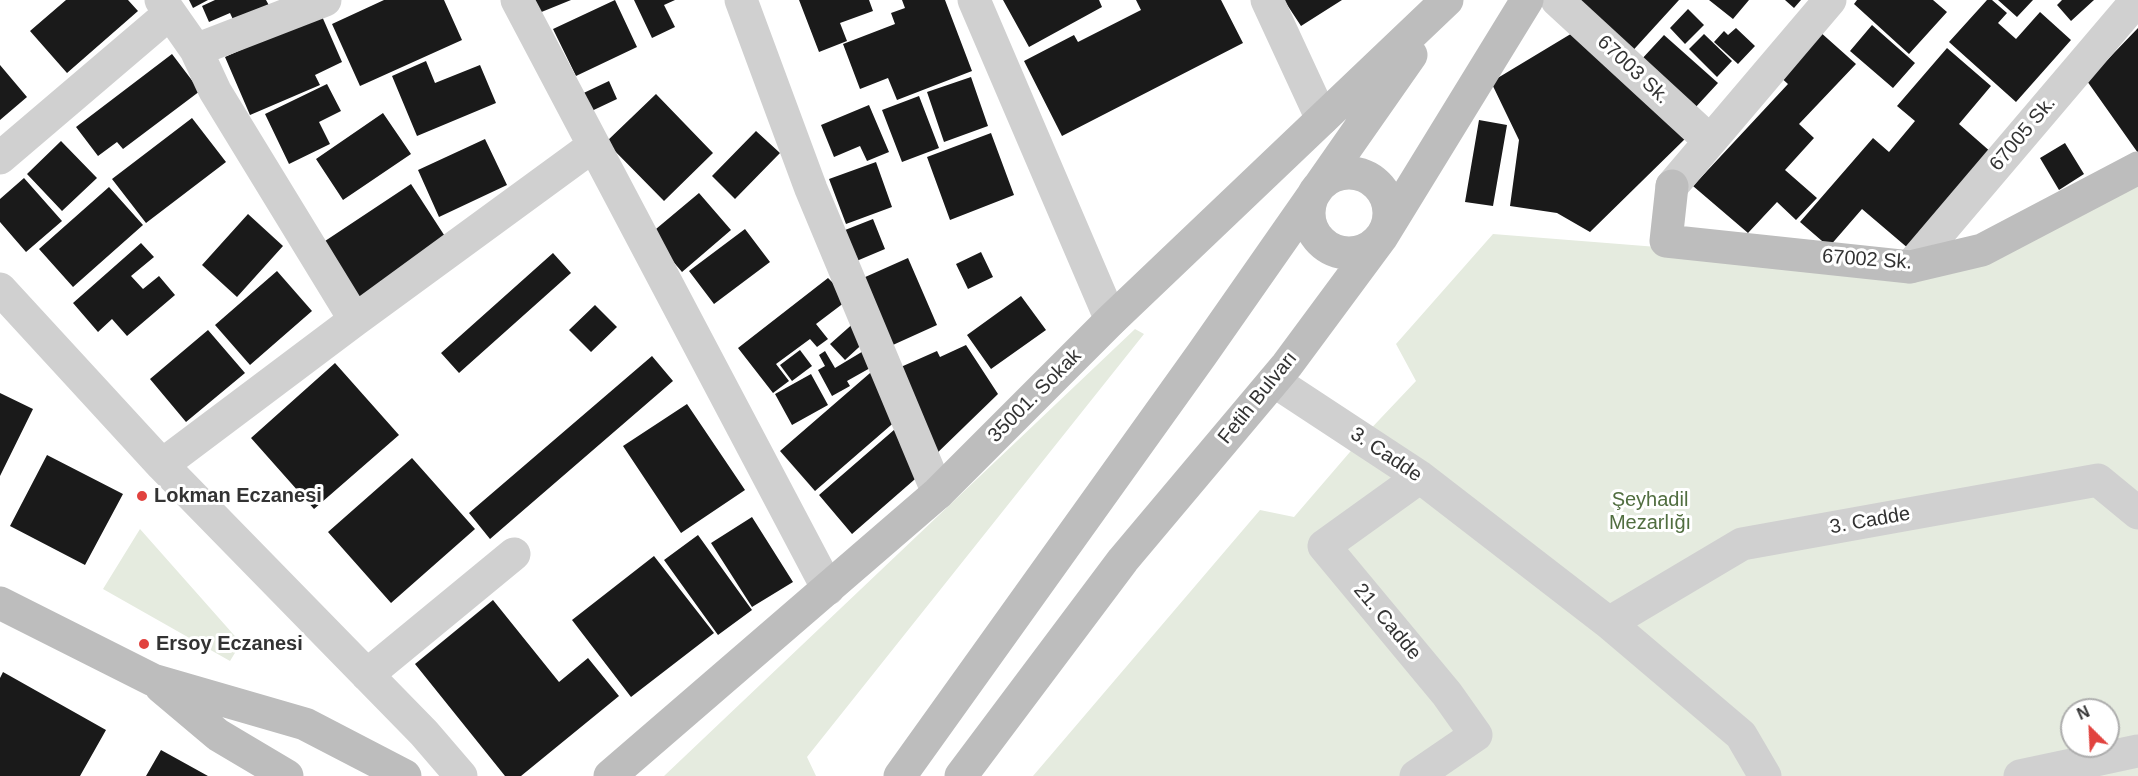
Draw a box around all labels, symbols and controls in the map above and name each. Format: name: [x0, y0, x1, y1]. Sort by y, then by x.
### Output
street label: 67003 Sk.: [1592, 31, 1674, 109]
street label: 67005 Sk.: [1985, 92, 2061, 176]
street label: 67002 Sk.: [1821, 245, 1913, 275]
street label: 35001. Sokak: [983, 344, 1087, 448]
street label: Fetih Bulvarı: [1213, 347, 1303, 449]
street label: 3. Cadde: [1346, 422, 1426, 488]
place label: Lokman Eczanesi: [154, 484, 322, 508]
park label: Şeyhadil Mezarlığı: [1609, 488, 1691, 535]
marker: Lokman Eczanesi: [135, 489, 149, 503]
street label: 3. Cadde: [1828, 502, 1912, 540]
street label: 21. Cadde: [1348, 579, 1426, 665]
place label: Ersoy Eczanesi: [156, 632, 303, 656]
marker: Ersoy Eczanesi: [137, 637, 151, 651]
north arrow: [2060, 698, 2120, 758]
text: N: [2075, 703, 2092, 723]

